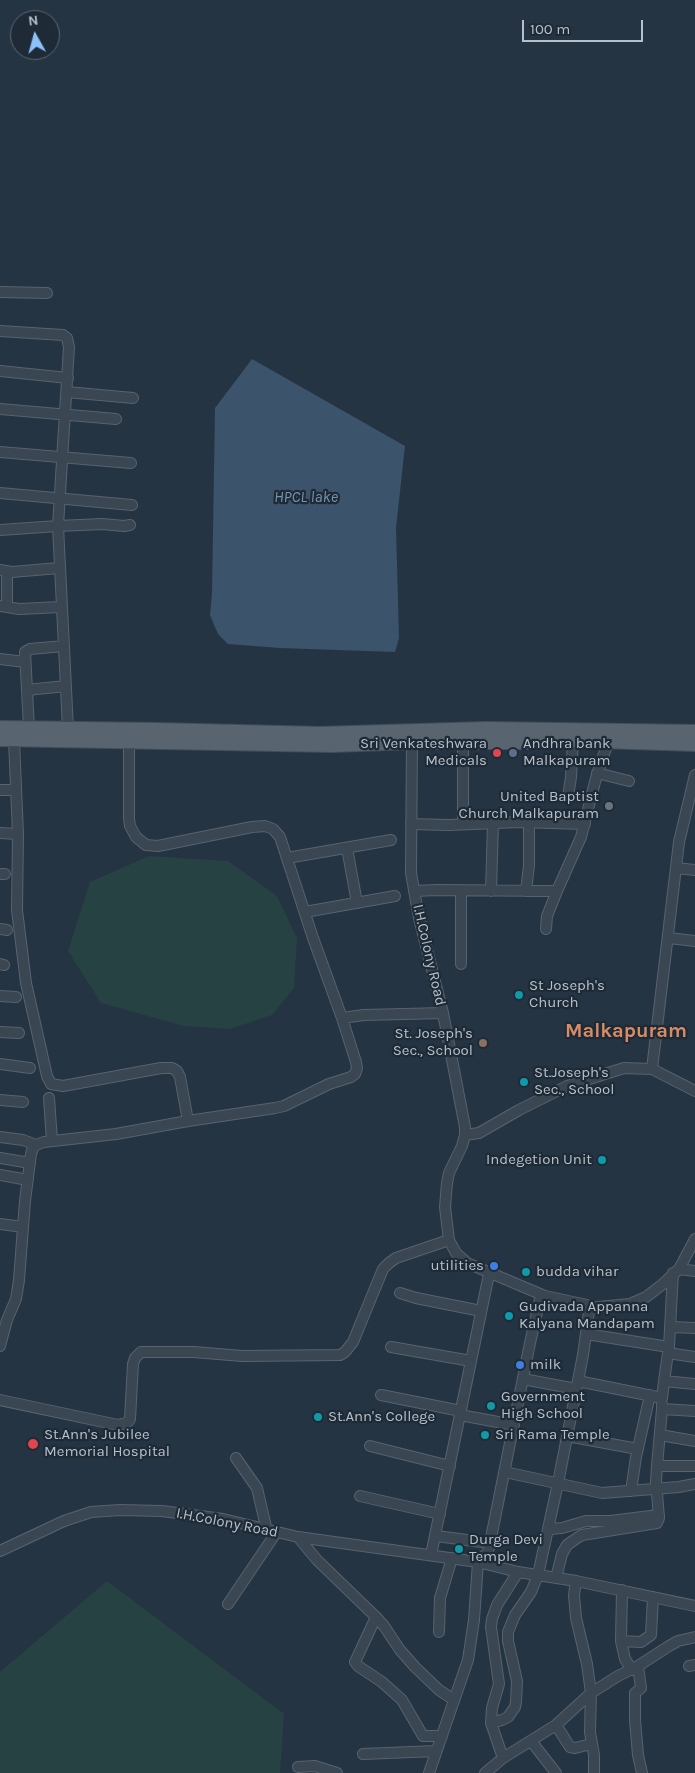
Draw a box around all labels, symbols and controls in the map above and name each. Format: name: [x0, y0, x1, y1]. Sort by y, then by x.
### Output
north arrow: [10, 10, 60, 60]
scale bar: [525, 10, 646, 42]
text: N: [27, 12, 39, 30]
text: 100 m: [530, 20, 570, 38]
water label: HPCL lake: [274, 487, 338, 507]
place label: Sri Venkateshwara Medicals: [360, 735, 487, 770]
place label: Andhra bank Malkapuram: [523, 735, 611, 770]
marker: Sri Venkateshwara Medicals: [491, 747, 503, 759]
marker: Andhra bank Malkapuram: [507, 747, 519, 759]
place label: United Baptist Church Malkapuram: [458, 788, 599, 823]
marker: United Baptist Church Malkapuram: [603, 800, 615, 812]
street label: I.H.Colony Road: [409, 903, 449, 1007]
place label: St Joseph's Church: [529, 977, 605, 1012]
marker: St Joseph's Church: [513, 989, 525, 1001]
district label: Malkapuram: [565, 1019, 687, 1043]
place label: St. Joseph's Sec., School: [393, 1025, 473, 1060]
marker: St. Joseph's Sec., School: [477, 1037, 489, 1049]
place label: St.Joseph's Sec., School: [534, 1064, 614, 1099]
marker: St.Joseph's Sec., School: [518, 1076, 530, 1088]
place label: Indegetion Unit: [486, 1151, 592, 1169]
marker: Indegetion Unit: [596, 1154, 608, 1166]
place label: utilities: [430, 1257, 484, 1275]
marker: utilities: [488, 1260, 500, 1272]
place label: budda vihar: [536, 1263, 618, 1281]
marker: budda vihar: [520, 1266, 532, 1278]
place label: Gudivada Appanna Kalyana Mandapam: [519, 1298, 655, 1333]
marker: Gudivada Appanna Kalyana Mandapam: [503, 1310, 515, 1322]
place label: milk: [530, 1356, 561, 1374]
marker: milk: [514, 1359, 526, 1371]
place label: Government High School: [501, 1388, 585, 1423]
marker: Government High School: [485, 1400, 497, 1412]
place label: St.Ann's College: [328, 1408, 435, 1426]
marker: St.Ann's College: [312, 1411, 324, 1423]
place label: St.Ann's Jubilee Memorial Hospital: [44, 1426, 170, 1461]
place label: Sri Rama Temple: [495, 1426, 610, 1444]
marker: Sri Rama Temple: [479, 1429, 491, 1441]
marker: St.Ann's Jubilee Memorial Hospital: [26, 1437, 40, 1451]
street label: I.H.Colony Road: [174, 1504, 280, 1542]
place label: Durga Devi Temple: [469, 1531, 543, 1566]
marker: Durga Devi Temple: [453, 1543, 465, 1555]

